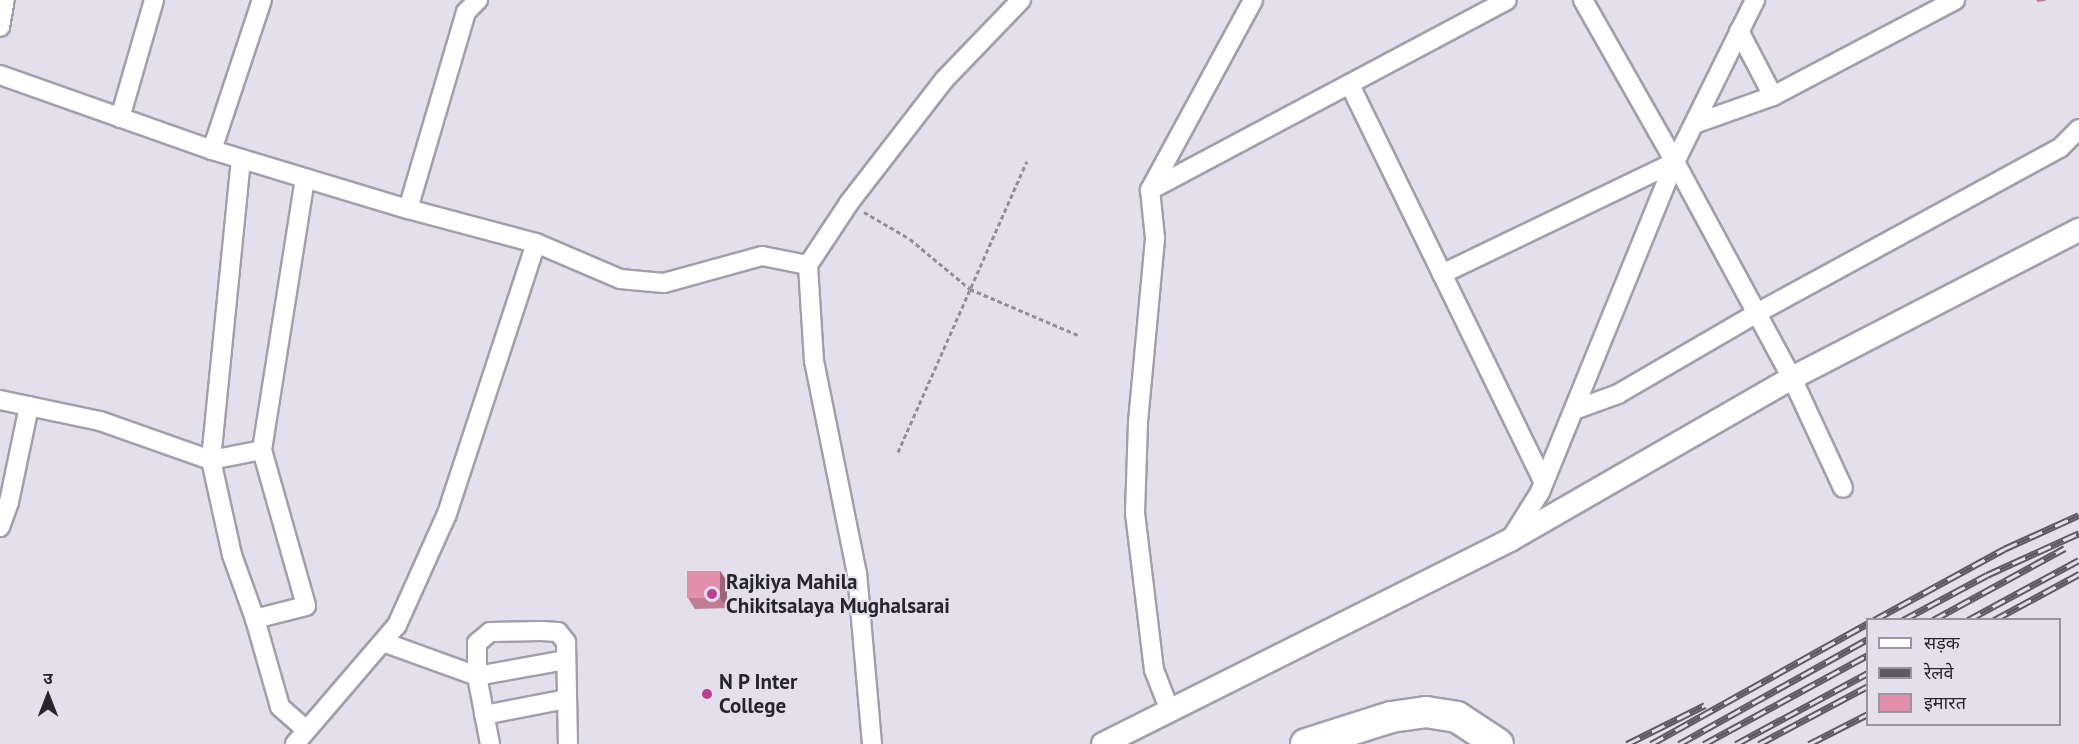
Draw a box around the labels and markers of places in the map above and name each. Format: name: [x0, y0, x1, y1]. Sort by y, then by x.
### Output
place label: Rajkiya Mahila Chikitsalaya Mughalsarai: [726, 569, 950, 619]
marker: Rajkiya Mahila Chikitsalaya Mughalsarai: [703, 585, 721, 603]
place label: N P Inter College: [719, 669, 798, 719]
marker: N P Inter College: [700, 687, 714, 701]

